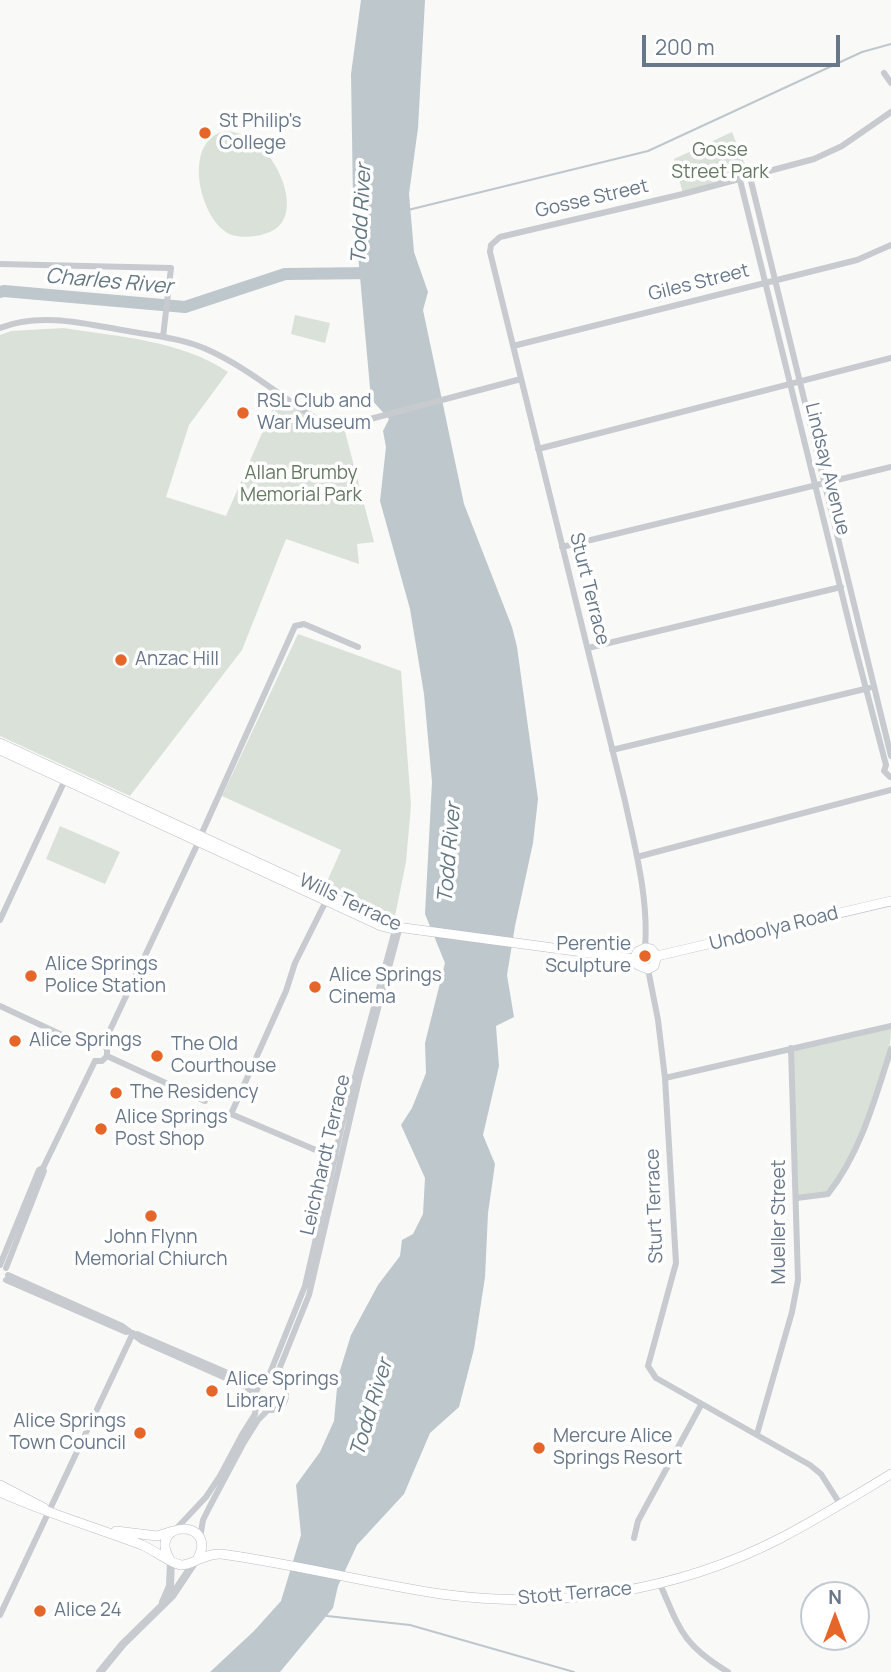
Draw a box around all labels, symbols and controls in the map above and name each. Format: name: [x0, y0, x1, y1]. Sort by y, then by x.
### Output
scale bar: [646, 21, 844, 65]
text: 200 m: [655, 33, 715, 61]
place label: St Philip's College: [219, 111, 301, 155]
marker: St Philip's College: [197, 125, 213, 141]
park label: Gosse Street Park: [671, 140, 769, 184]
water label: Todd River: [347, 163, 377, 265]
street label: Gosse Street: [533, 175, 651, 223]
street label: Giles Street: [646, 259, 752, 307]
water label: Charles River: [44, 264, 174, 300]
place label: RSL Club and War Museum: [257, 391, 372, 435]
street label: Lindsay Avenue: [800, 401, 854, 537]
marker: RSL Club and War Museum: [235, 405, 251, 421]
park label: Allan Brumby Memorial Park: [240, 463, 362, 507]
street label: Sturt Terrace: [564, 530, 614, 648]
place label: Anzac Hill: [135, 649, 219, 671]
marker: Anzac Hill: [113, 652, 129, 668]
water label: Todd River: [433, 802, 467, 904]
street label: Wills Terrace: [295, 869, 405, 937]
street label: Undoolya Road: [707, 902, 841, 956]
place label: Perentie Sculpture: [545, 934, 631, 978]
marker: Perentie Sculpture: [637, 948, 653, 964]
place label: Alice Springs Police Station: [45, 954, 166, 998]
place label: Alice Springs Cinema: [329, 965, 442, 1009]
marker: Alice Springs Police Station: [23, 968, 39, 984]
marker: Alice Springs Cinema: [307, 979, 323, 995]
place label: Alice Springs: [29, 1030, 142, 1052]
marker: Alice Springs: [7, 1033, 23, 1049]
place label: The Old Courthouse: [171, 1034, 276, 1078]
marker: The Old Courthouse: [149, 1048, 165, 1064]
street label: Leichhardt Terrace: [296, 1072, 356, 1238]
place label: The Residency: [130, 1082, 258, 1104]
marker: The Residency: [108, 1085, 124, 1101]
place label: Alice Springs Post Shop: [115, 1107, 228, 1151]
marker: Alice Springs Post Shop: [93, 1121, 109, 1137]
street label: Sturt Terrace: [642, 1148, 668, 1264]
street label: Mueller Street: [769, 1160, 791, 1284]
marker: John Flynn Memorial Chiurch: [143, 1208, 159, 1224]
place label: John Flynn Memorial Chiurch: [74, 1227, 228, 1271]
water label: Todd River: [345, 1356, 399, 1460]
place label: Alice Springs Library: [226, 1369, 339, 1413]
marker: Alice Springs Library: [204, 1383, 220, 1399]
place label: Alice Springs Town Council: [9, 1411, 126, 1455]
marker: Alice Springs Town Council: [132, 1425, 148, 1441]
place label: Mercure Alice Springs Resort: [553, 1426, 682, 1470]
marker: Mercure Alice Springs Resort: [531, 1440, 547, 1456]
street label: Stott Terrace: [517, 1578, 633, 1610]
north arrow: [800, 1581, 870, 1651]
text: N: [828, 1584, 842, 1610]
place label: Alice 24: [54, 1600, 122, 1622]
marker: Alice 24: [32, 1603, 48, 1619]

